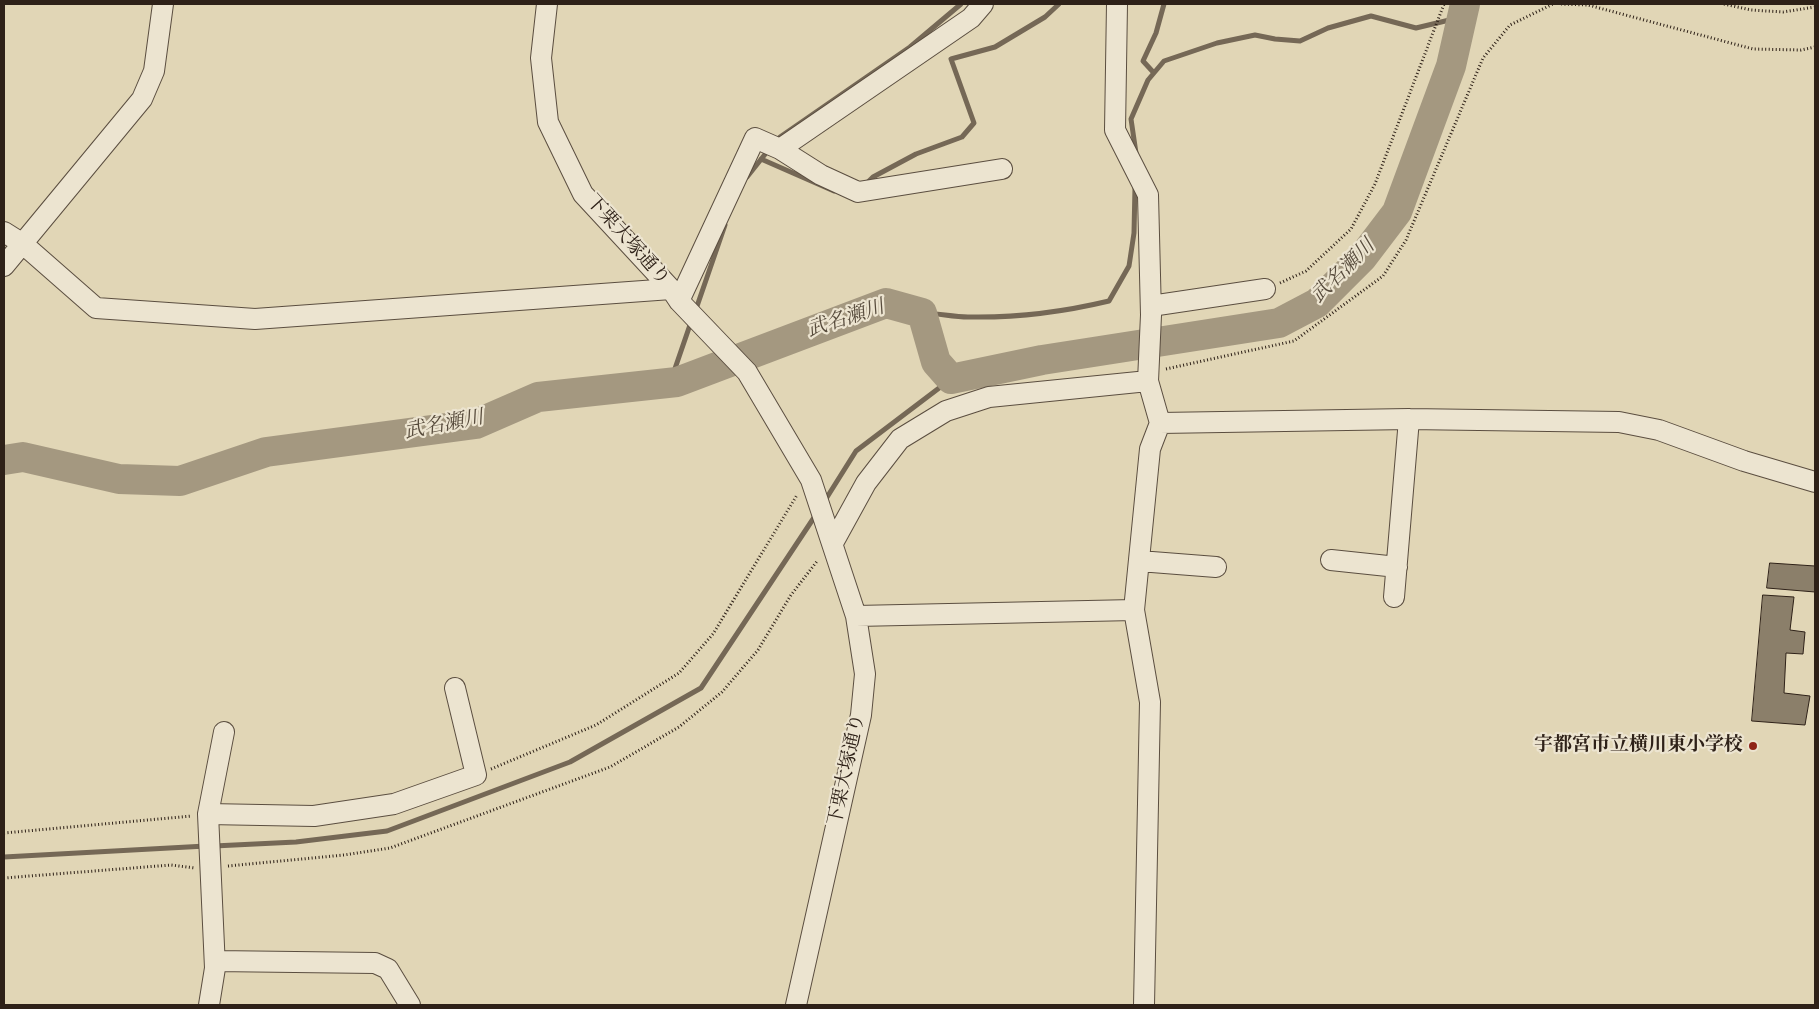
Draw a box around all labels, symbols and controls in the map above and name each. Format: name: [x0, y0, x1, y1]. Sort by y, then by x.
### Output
street label: 下栗大塚通り: [580, 191, 674, 291]
water label: 武名瀬川: [1307, 235, 1381, 309]
water label: 武名瀬川: [804, 296, 888, 344]
water label: 武名瀬川: [402, 407, 486, 445]
street label: 下栗大塚通り: [825, 712, 871, 828]
place label: 宇都宮市立横川東小学校: [1534, 735, 1743, 757]
marker: 宇都宮市立横川東小学校: [1747, 740, 1759, 752]

